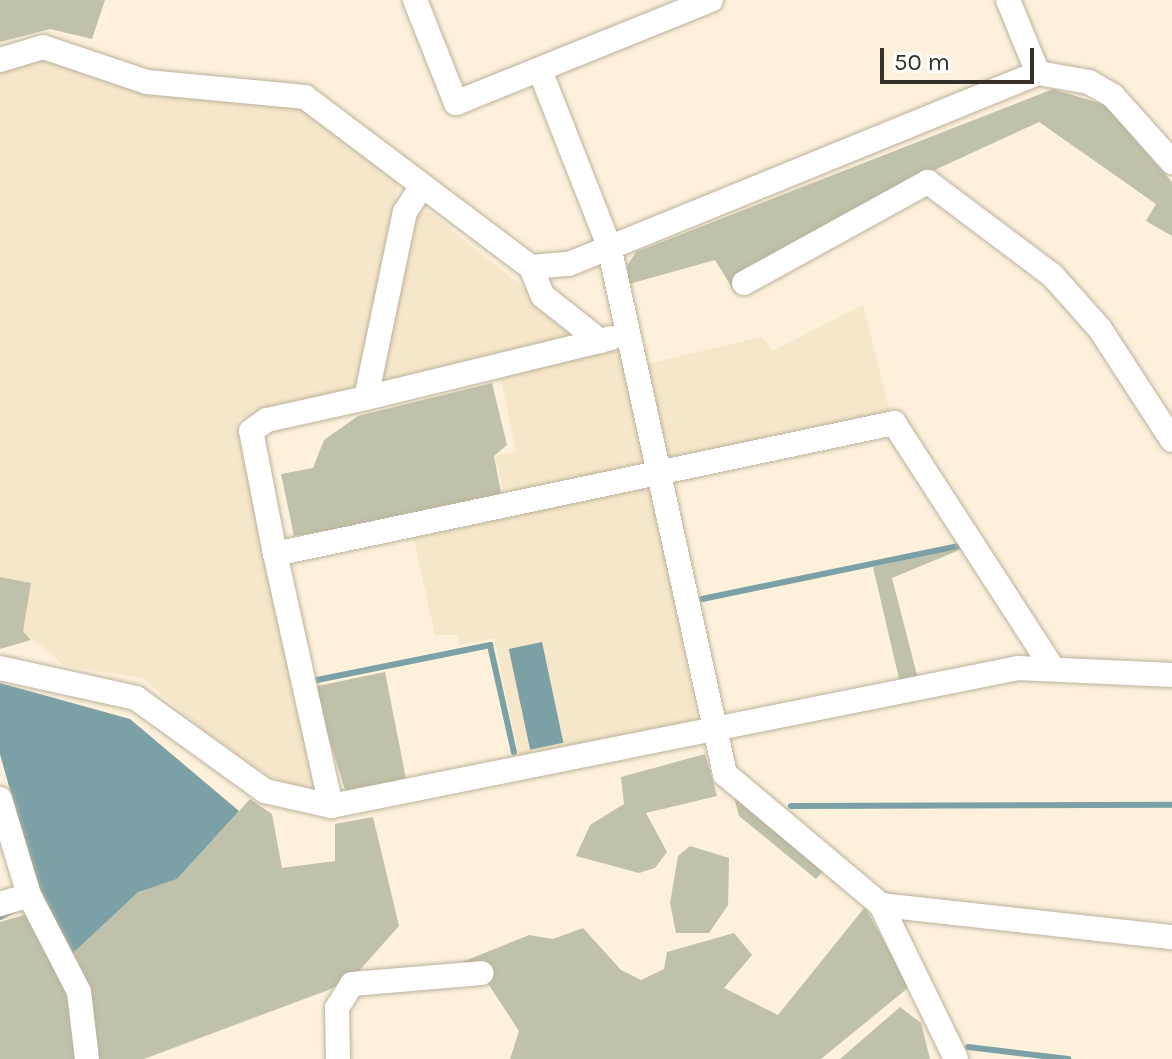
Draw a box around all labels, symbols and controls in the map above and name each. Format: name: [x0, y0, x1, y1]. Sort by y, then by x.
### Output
scale bar: [884, 32, 1038, 82]
text: 50 m: [894, 48, 950, 76]

